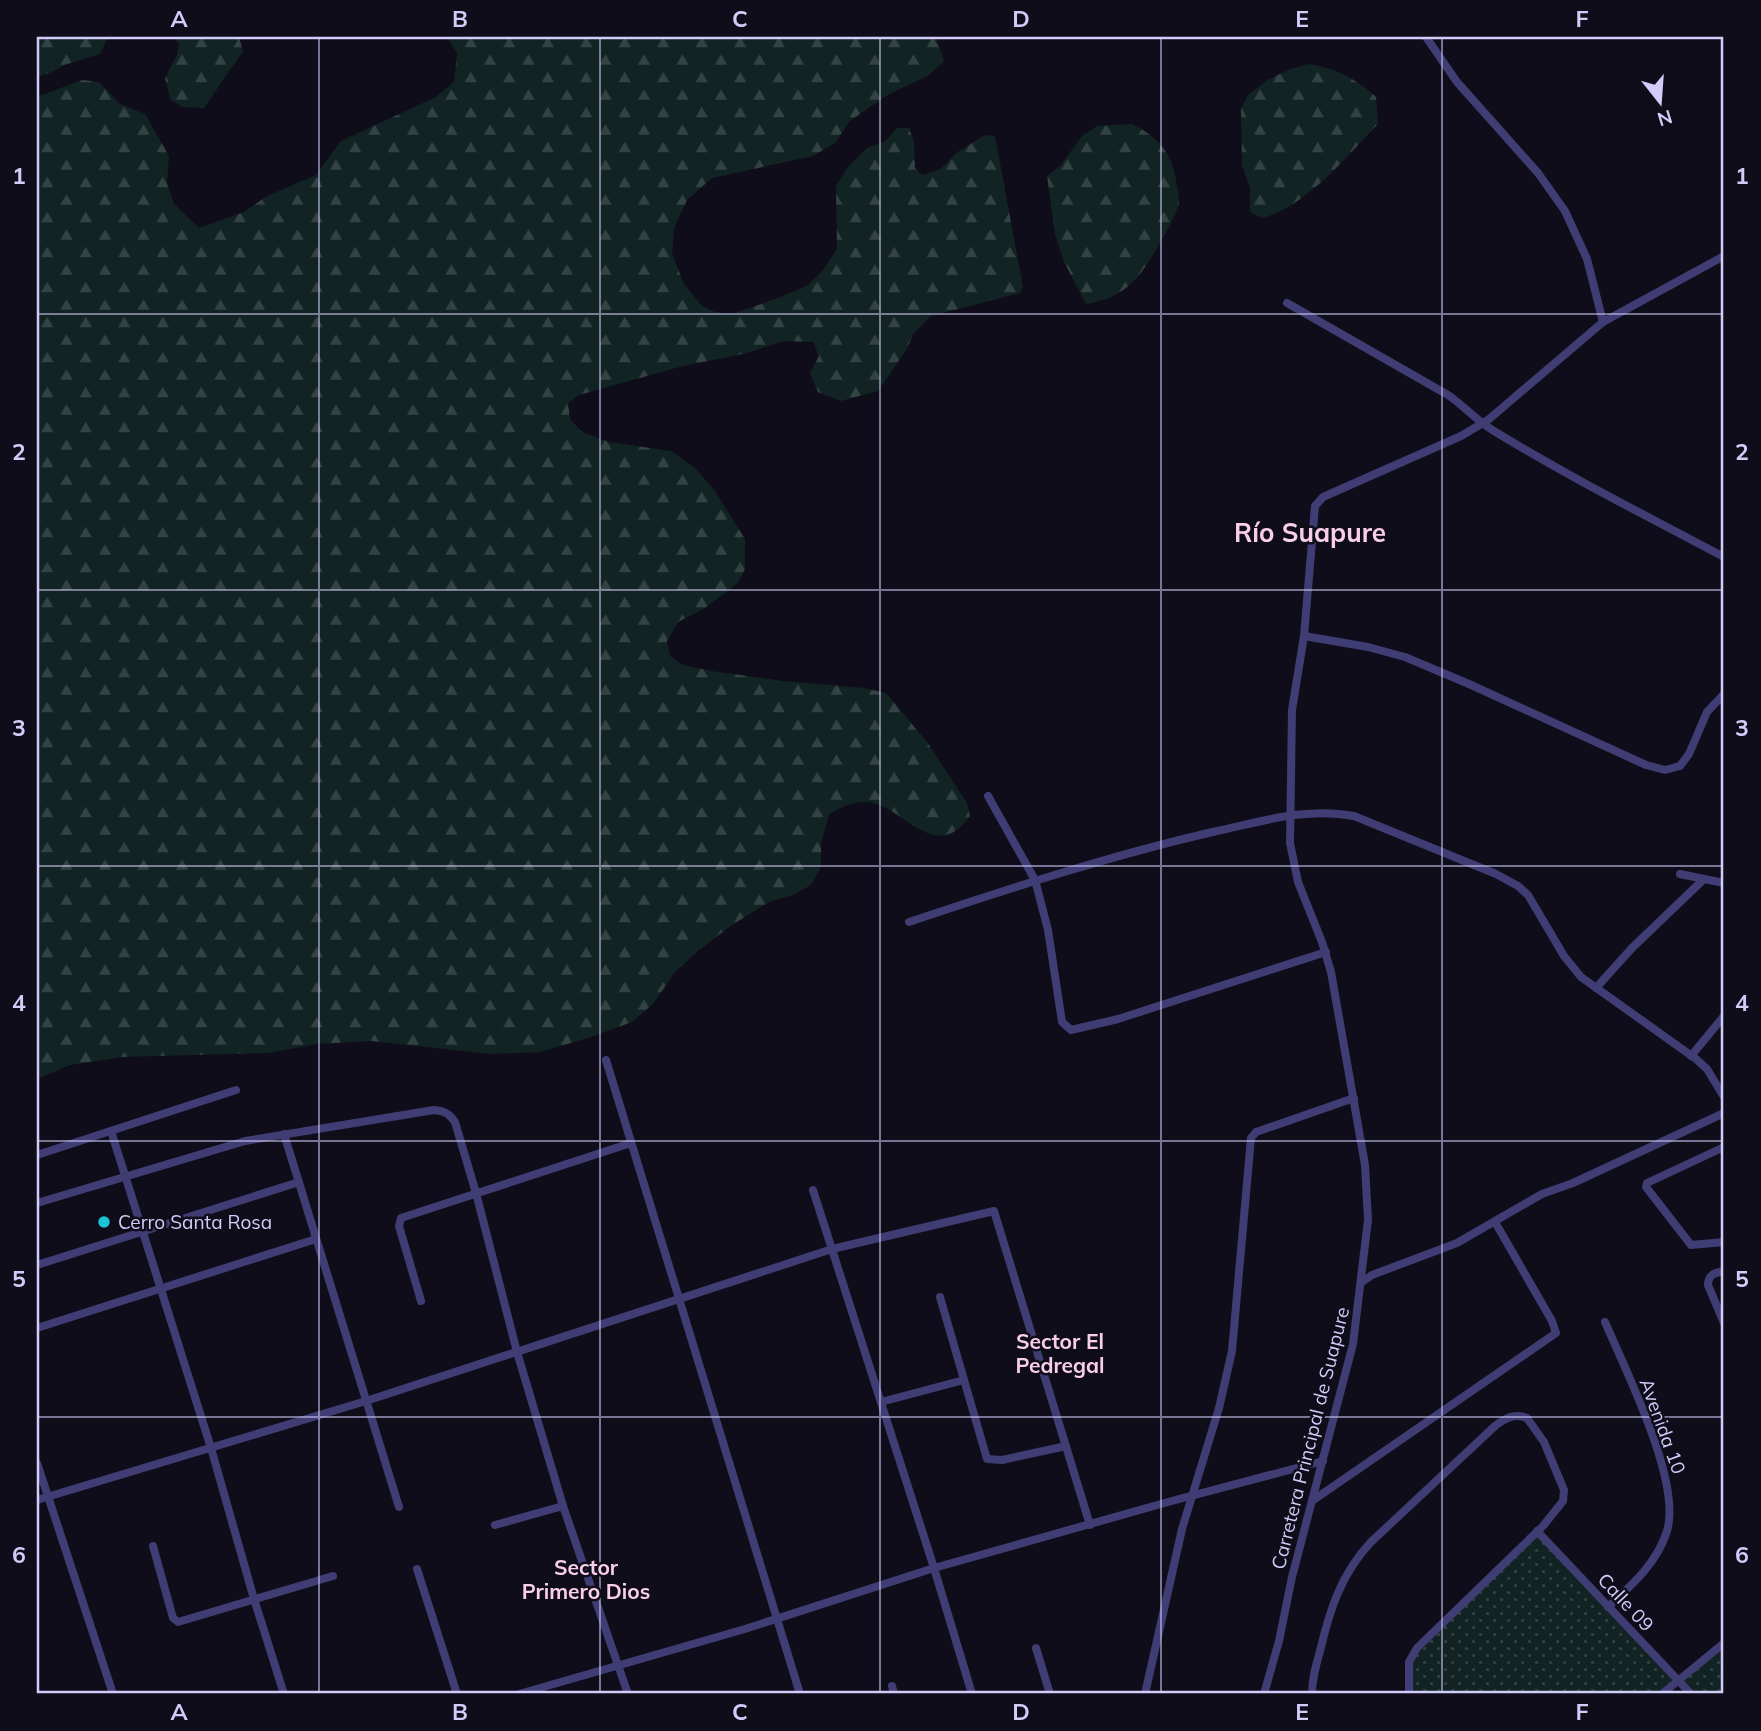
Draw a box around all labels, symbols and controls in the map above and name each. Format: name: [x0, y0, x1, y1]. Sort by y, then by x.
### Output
text: A: [170, 4, 188, 33]
text: B: [452, 4, 468, 33]
text: C: [732, 4, 748, 33]
text: D: [1012, 4, 1030, 33]
text: E: [1295, 4, 1309, 33]
text: F: [1575, 4, 1589, 33]
north arrow: [1624, 66, 1694, 136]
text: N: [1655, 105, 1675, 132]
text: 1: [12, 161, 26, 190]
text: 1: [1735, 161, 1749, 190]
text: 2: [12, 437, 26, 466]
text: 2: [1735, 437, 1749, 466]
district label: Río Suapure: [1234, 516, 1386, 549]
text: 3: [12, 713, 26, 742]
text: 3: [1735, 713, 1749, 742]
text: 4: [12, 988, 26, 1017]
text: 4: [1735, 988, 1749, 1017]
place label: Cerro Santa Rosa: [118, 1210, 272, 1234]
marker: Cerro Santa Rosa: [96, 1214, 112, 1230]
text: 5: [12, 1264, 26, 1293]
text: 5: [1735, 1264, 1749, 1293]
street label: Carretera Principal de Suapure: [1266, 1304, 1354, 1572]
district label: Sector El Pedregal: [1015, 1328, 1105, 1378]
street label: Avenida 10: [1635, 1375, 1691, 1477]
text: 6: [12, 1540, 26, 1569]
text: 6: [1735, 1540, 1749, 1569]
district label: Sector Primero Dios: [522, 1554, 650, 1604]
street label: Calle 09: [1593, 1568, 1659, 1636]
text: A: [170, 1697, 188, 1726]
text: B: [452, 1697, 468, 1726]
text: C: [732, 1697, 748, 1726]
text: D: [1012, 1697, 1030, 1726]
text: E: [1295, 1697, 1309, 1726]
text: F: [1575, 1697, 1589, 1726]

